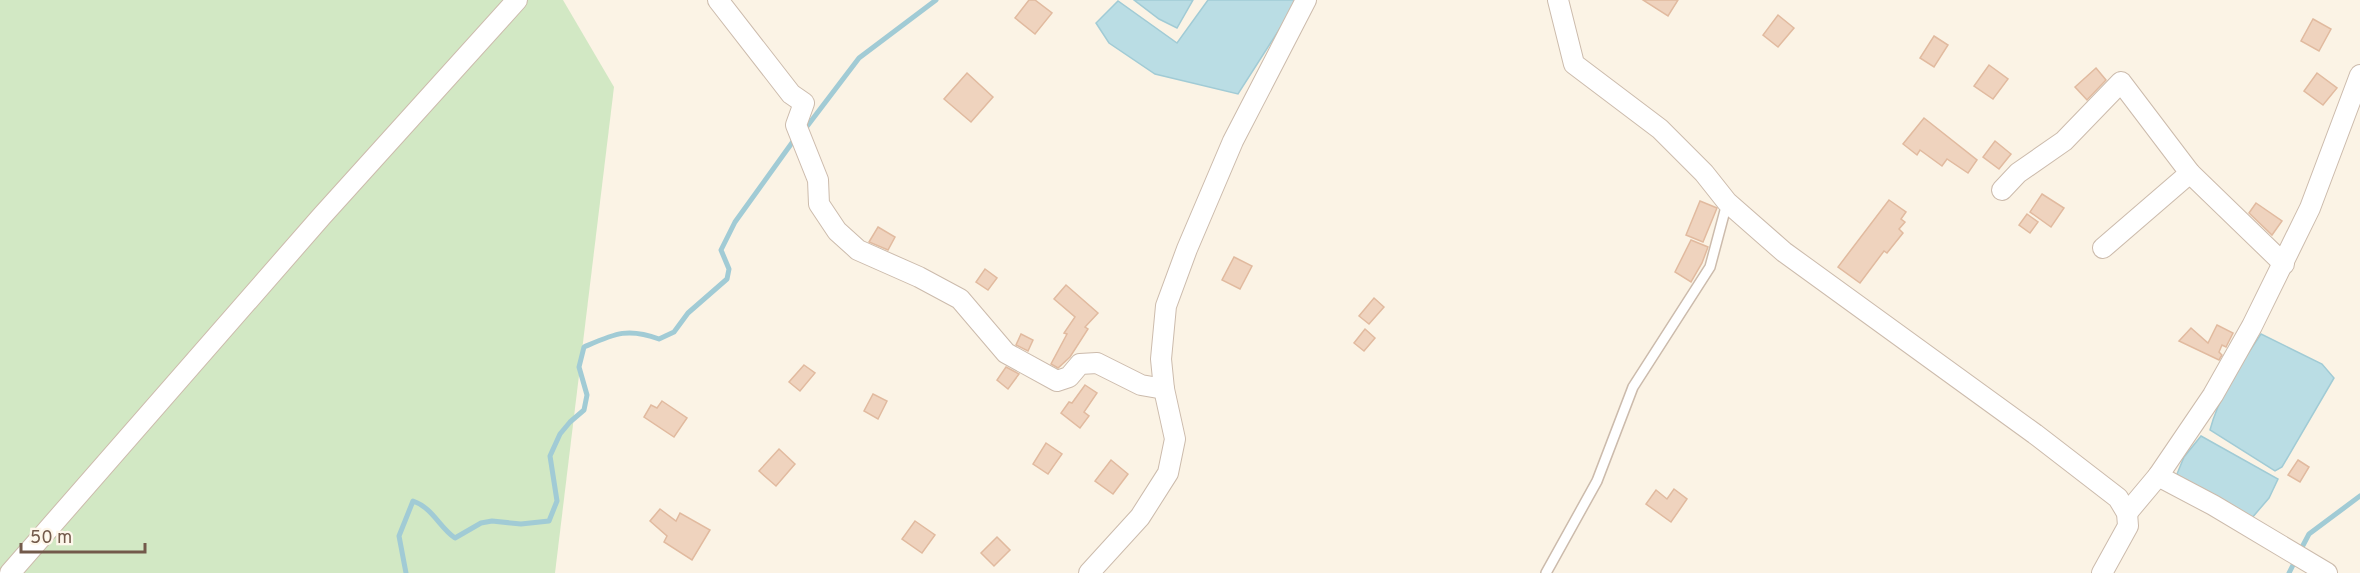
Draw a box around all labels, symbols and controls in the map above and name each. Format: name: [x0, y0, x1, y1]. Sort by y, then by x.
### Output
scale bar: [21, 516, 146, 554]
text: 50 m: [30, 527, 72, 550]

